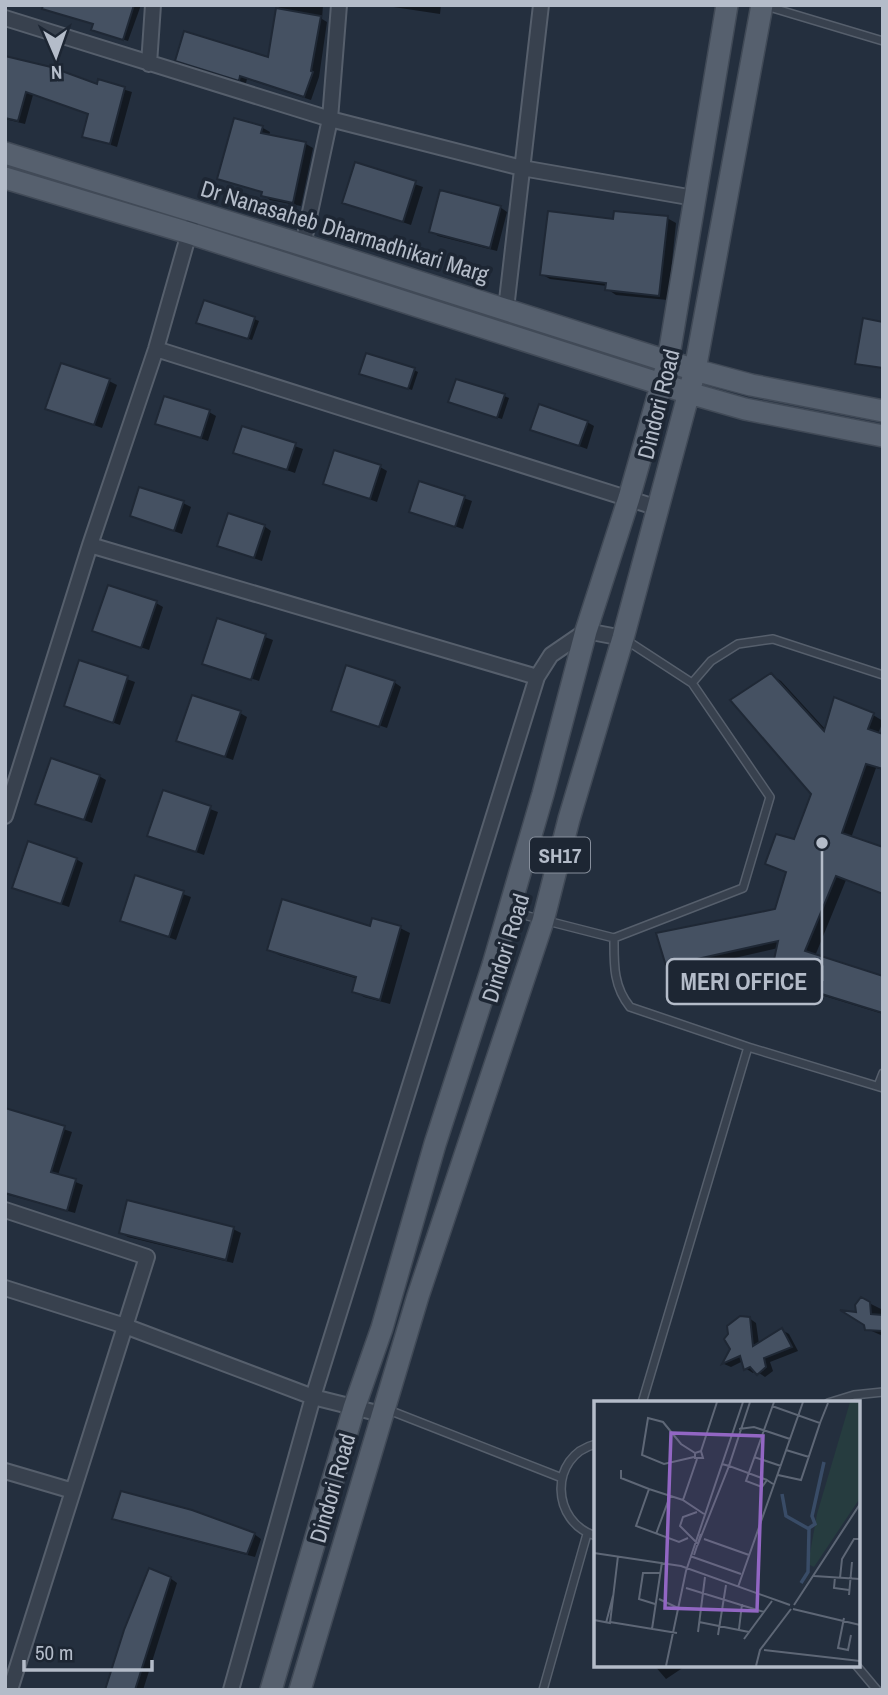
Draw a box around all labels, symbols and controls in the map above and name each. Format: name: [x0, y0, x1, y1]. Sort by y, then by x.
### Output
north arrow: [21, 21, 91, 91]
text: N: [51, 60, 63, 86]
street label: Dr Nanasaheb Dharmadhikari Marg: [197, 172, 493, 290]
street label: Dindori Road: [629, 346, 687, 462]
road number: SH17: [530, 838, 590, 872]
street label: Dindori Road: [474, 890, 536, 1006]
callout: MERI OFFICE: [667, 959, 822, 1004]
text: MERI OFFICE: [681, 965, 807, 997]
inset map: [594, 1401, 860, 1667]
street label: Dindori Road: [302, 1430, 362, 1546]
scale bar: [24, 1628, 152, 1672]
text: 50 m: [35, 1638, 73, 1667]

